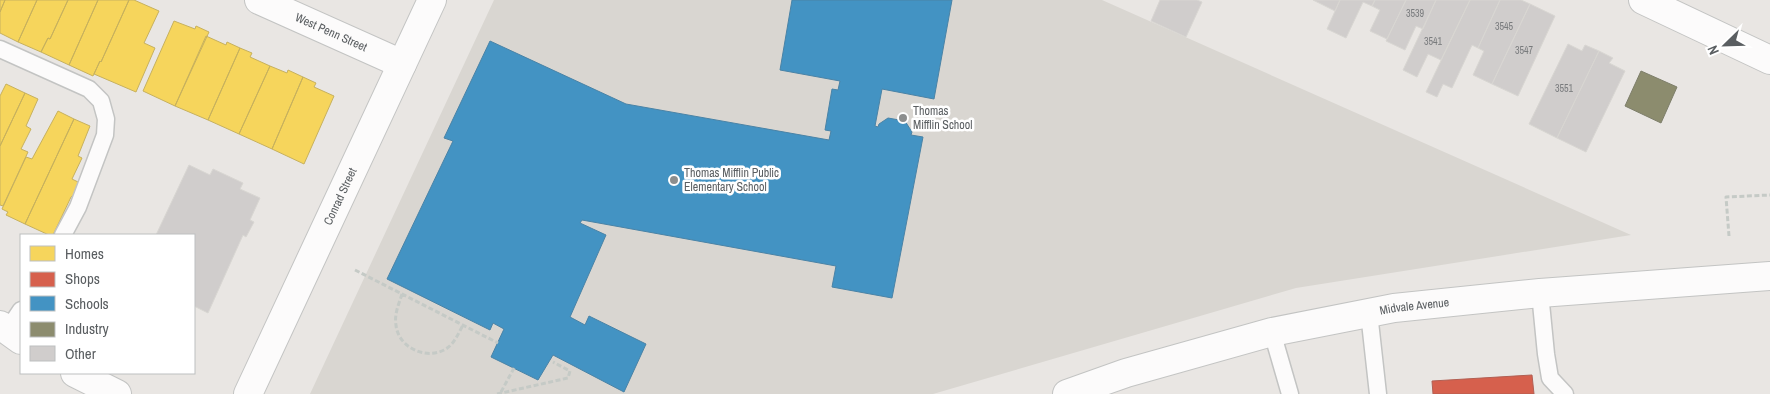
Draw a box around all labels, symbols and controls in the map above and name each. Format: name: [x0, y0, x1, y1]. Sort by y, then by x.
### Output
house number: 3539: [1406, 7, 1425, 20]
street label: West Penn Street: [293, 9, 370, 55]
house number: 3545: [1495, 20, 1514, 33]
north arrow: [1700, 20, 1750, 70]
house number: 3541: [1424, 35, 1443, 48]
text: N: [1703, 43, 1723, 57]
house number: 3547: [1515, 44, 1534, 57]
house number: 3551: [1555, 82, 1574, 95]
place label: Thomas Mifflin School: [913, 103, 972, 133]
marker: Thomas Mifflin School: [897, 112, 909, 124]
street label: Conrad Street: [320, 165, 361, 228]
place label: Thomas Mifflin Public Elementary School: [684, 165, 779, 195]
marker: Thomas Mifflin Public Elementary School: [668, 174, 680, 186]
legend: [20, 234, 195, 374]
text: Homes: [65, 243, 104, 264]
text: Shops: [65, 268, 100, 289]
text: Schools: [65, 293, 109, 314]
street label: Midvale Avenue: [1378, 294, 1450, 319]
text: Industry: [65, 318, 110, 339]
text: Other: [65, 343, 96, 364]

